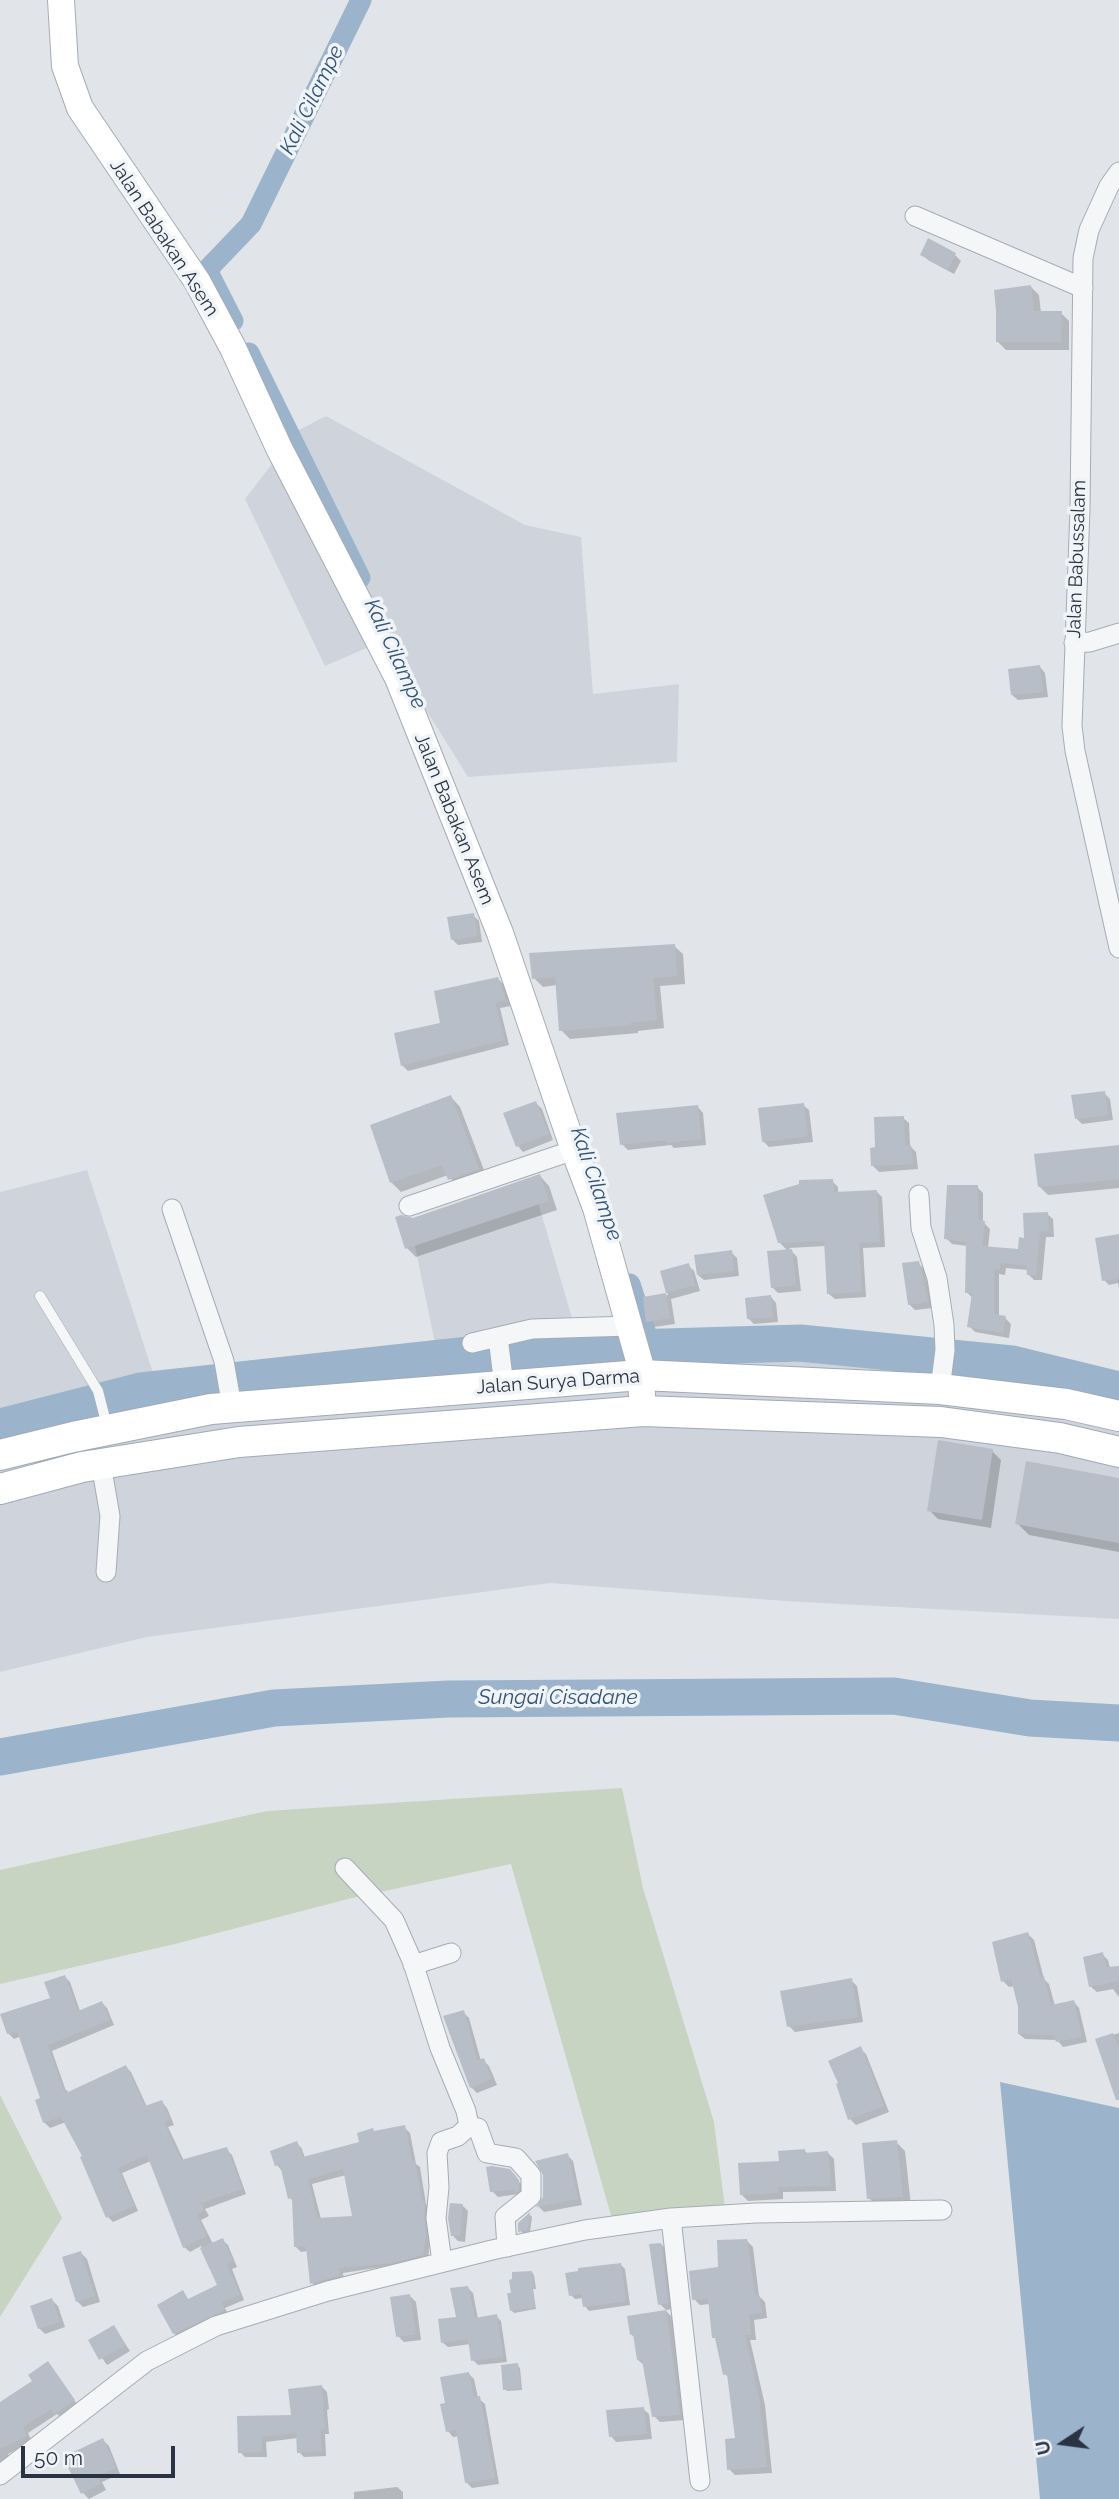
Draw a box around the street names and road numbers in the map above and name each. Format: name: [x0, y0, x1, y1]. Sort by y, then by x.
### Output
street label: Jalan Babakan Asem: [105, 155, 223, 321]
street label: Jalan Babussalam: [1063, 479, 1091, 639]
street label: Jalan Babakan Asem: [409, 730, 499, 908]
street label: Jalan Surya Darma: [475, 1365, 641, 1399]

